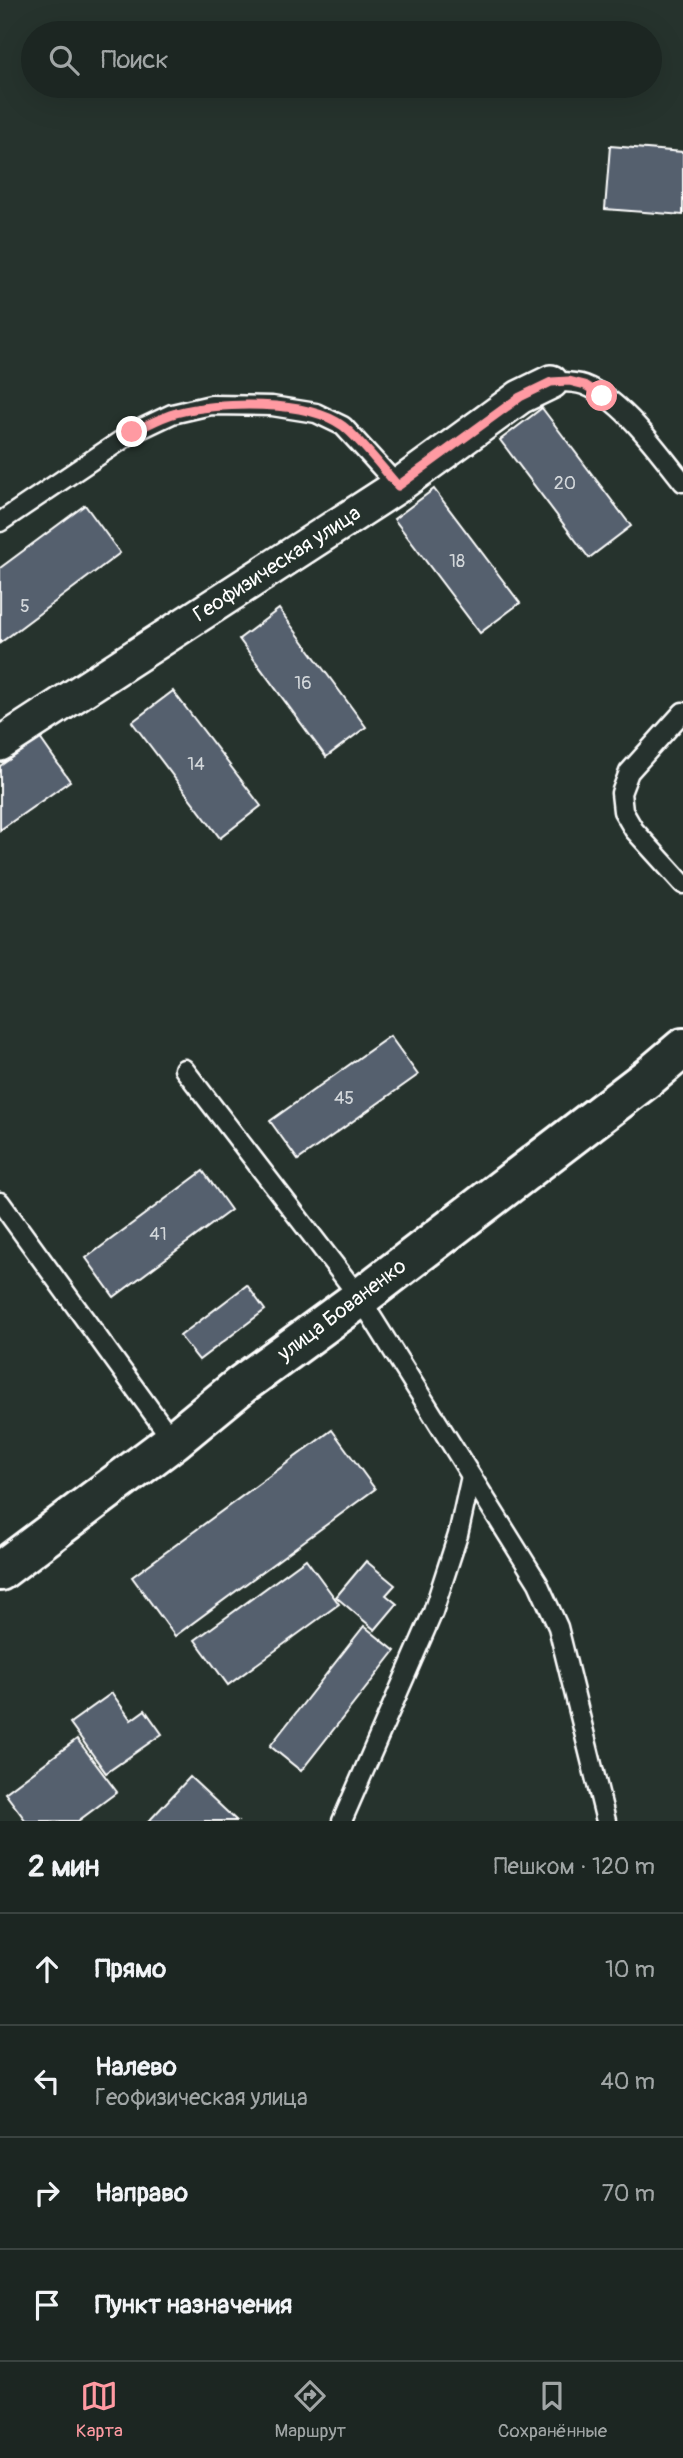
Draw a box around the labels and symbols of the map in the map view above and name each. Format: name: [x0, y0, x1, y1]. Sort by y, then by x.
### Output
route start: [586, 380, 617, 411]
route end: [116, 416, 147, 447]
house number: 20: [554, 472, 576, 495]
street label: Геофизическая улица: [188, 500, 366, 628]
house number: 18: [449, 550, 465, 573]
house number: 5: [20, 595, 30, 618]
house number: 16: [294, 672, 312, 695]
house number: 14: [187, 753, 205, 776]
house number: 45: [334, 1087, 354, 1110]
house number: 41: [149, 1223, 167, 1246]
street label: улица Бованенко: [271, 1253, 412, 1368]

